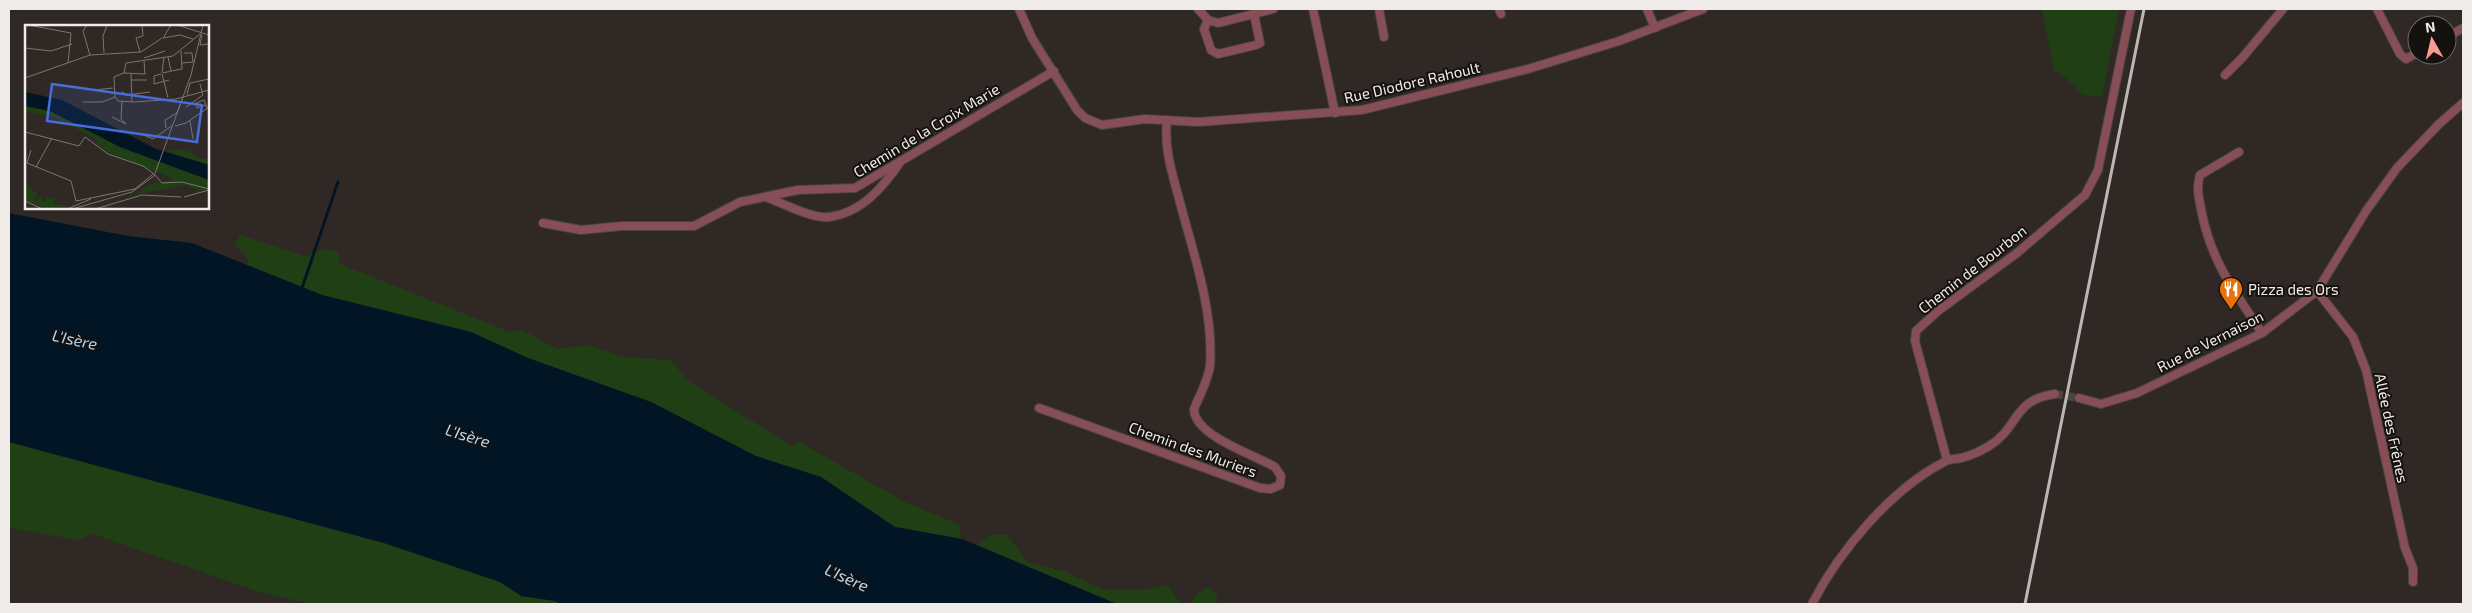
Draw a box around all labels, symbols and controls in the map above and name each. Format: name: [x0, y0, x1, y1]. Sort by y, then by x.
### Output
north arrow: [2407, 15, 2457, 65]
text: N: [2424, 18, 2436, 36]
inset map: [25, 25, 209, 209]
street label: Rue Diodore Rahoult: [1342, 58, 1482, 106]
street label: Chemin de la Croix Marie: [850, 79, 1002, 181]
street label: Chemin de Bourbon: [1914, 221, 2030, 317]
restaurant icon: Pizza des Ors: [2218, 276, 2244, 310]
place label: Pizza des Ors: [2248, 280, 2339, 298]
street label: Rue de Vernaison: [2154, 306, 2266, 376]
water label: L'Isère: [51, 325, 100, 353]
street label: Allée des Frênes: [2372, 372, 2412, 484]
street label: Chemin des Muriers: [1126, 417, 1260, 481]
water label: L'Isère: [443, 419, 493, 451]
water label: L'Isère: [822, 559, 872, 595]

